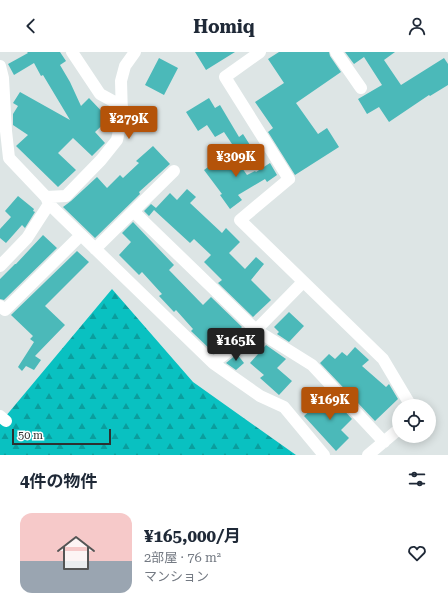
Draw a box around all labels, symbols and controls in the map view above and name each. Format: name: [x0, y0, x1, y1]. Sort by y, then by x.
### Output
icon: back: [20, 15, 42, 37]
icon: person: [406, 15, 428, 37]
text: Homiq: [193, 16, 255, 37]
pin: ¥279K: [101, 106, 157, 140]
text: ¥279K: [109, 111, 149, 126]
pin: ¥309K: [208, 144, 264, 178]
text: ¥309K: [216, 149, 256, 164]
pin: ¥165K: [208, 328, 264, 362]
text: ¥165K: [216, 333, 256, 348]
pin: ¥169K: [302, 387, 358, 421]
text: ¥169K: [310, 392, 350, 407]
map controls: [392, 399, 436, 443]
button: locate: [392, 399, 436, 443]
scale bar: [12, 427, 111, 446]
text: 50 m: [18, 429, 43, 442]
icon: filters: [406, 468, 428, 490]
text: 4件の物件: [20, 471, 98, 491]
text: ¥165,000/月: [144, 526, 241, 546]
icon: home: [52, 529, 100, 577]
icon: heart: [406, 542, 428, 564]
text: 2部屋 · 76 m²: [144, 550, 221, 565]
text: マンション: [144, 569, 209, 584]

